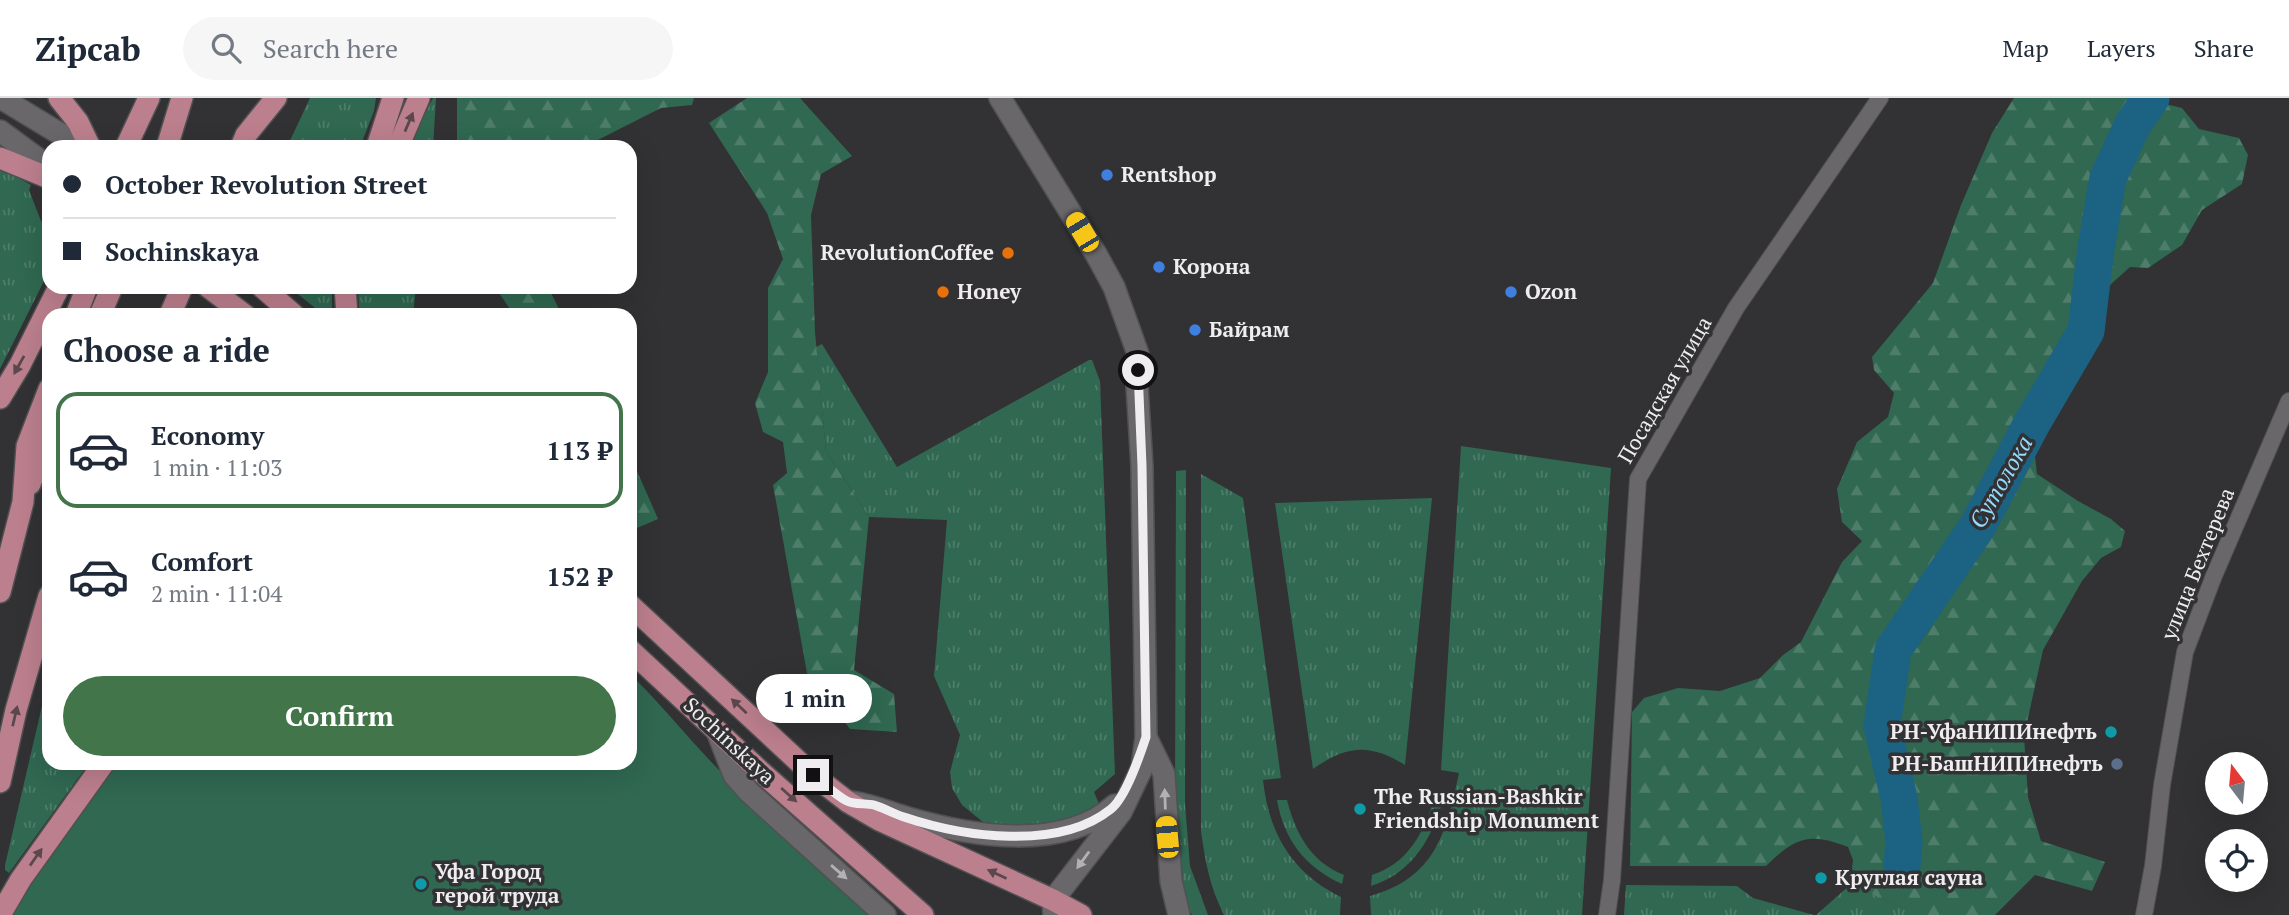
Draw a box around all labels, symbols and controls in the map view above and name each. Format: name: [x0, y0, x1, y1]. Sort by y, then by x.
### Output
search box: [183, 17, 673, 80]
text: Zipcab: [35, 27, 141, 70]
icon: search: [207, 29, 245, 67]
text: Search here: [263, 31, 398, 65]
text: Map: [2002, 32, 2049, 64]
text: Layers: [2087, 32, 2156, 64]
text: Share: [2194, 32, 2254, 64]
one-way arrow: [403, 112, 414, 133]
place label: Rentshop: [1121, 160, 1217, 188]
text: October Revolution Street: [105, 167, 428, 201]
marker: Rentshop: [1099, 167, 1115, 183]
car: [1063, 209, 1102, 255]
text: Sochinskaya: [105, 234, 259, 268]
place label: RevolutionCoffee: [820, 238, 994, 266]
marker: RevolutionCoffee: [1000, 245, 1016, 261]
place label: Корона: [1173, 252, 1251, 280]
marker: Корона: [1151, 259, 1167, 275]
place label: Honey: [957, 277, 1022, 305]
place label: Ozon: [1525, 277, 1577, 305]
marker: Honey: [935, 284, 951, 300]
marker: Ozon: [1503, 284, 1519, 300]
street label: Посадская улица: [1611, 311, 1718, 468]
place label: Байрам: [1209, 315, 1290, 343]
marker: Байрам: [1187, 322, 1203, 338]
text: Choose a ride: [63, 329, 270, 371]
route start: [1122, 354, 1154, 386]
one-way arrow: [13, 355, 25, 375]
text: Economy: [151, 418, 264, 452]
icon: car: [67, 419, 130, 482]
water label: Сутолока: [1962, 430, 2040, 534]
text: 113 ₽: [546, 433, 612, 467]
text: 1 min · 11:03: [151, 452, 283, 483]
street label: улица Бехтерева: [2153, 483, 2240, 645]
text: Comfort: [151, 544, 253, 578]
icon: car: [67, 545, 130, 608]
text: 152 ₽: [546, 559, 612, 593]
text: 2 min · 11:04: [151, 578, 283, 609]
callout: 1 min: [755, 674, 871, 722]
button: Confirm: [63, 676, 616, 756]
text: 1 min: [783, 683, 845, 714]
street label: Sochinskaya: [678, 691, 782, 790]
one-way arrow: [731, 699, 748, 715]
one-way arrow: [10, 704, 21, 726]
place label: РН-УфаНИПИнефть: [1890, 717, 2097, 745]
marker: РН-УфаНИПИнефть: [2103, 724, 2119, 740]
place label: РН-БашНИПИнефть: [1891, 749, 2103, 777]
north arrow: [2205, 752, 2268, 816]
map controls: [2205, 752, 2268, 892]
marker: РН-БашНИПИнефть: [2109, 756, 2125, 772]
route end: [797, 759, 829, 791]
place label: The Russian-Bashkir Friendship Monument: [1374, 782, 1600, 834]
one-way arrow: [780, 787, 797, 803]
one-way arrow: [1160, 788, 1171, 810]
marker: The Russian-Bashkir Friendship Monument: [1352, 801, 1368, 817]
car: [1155, 815, 1180, 859]
button: locate: [2205, 829, 2268, 892]
one-way arrow: [29, 848, 43, 866]
one-way arrow: [1076, 851, 1090, 869]
place label: Уфа Город герой труда: [435, 857, 560, 909]
place label: Круглая сауна: [1835, 863, 1984, 891]
one-way arrow: [830, 864, 848, 880]
one-way arrow: [987, 868, 1008, 879]
marker: Круглая сауна: [1813, 870, 1829, 886]
marker: Уфа Город герой труда: [413, 876, 429, 892]

